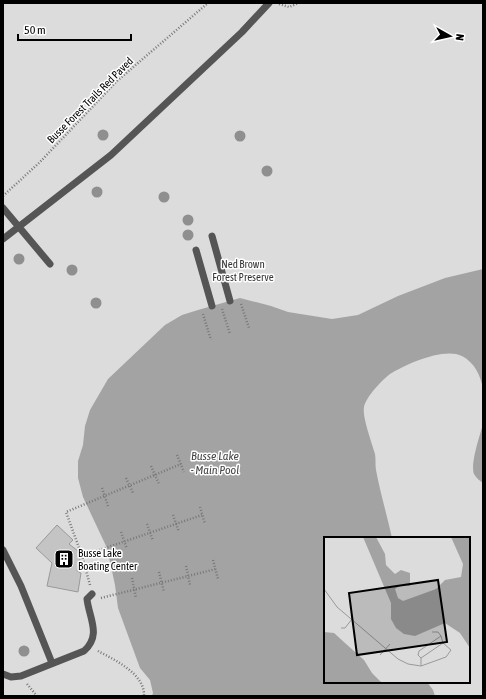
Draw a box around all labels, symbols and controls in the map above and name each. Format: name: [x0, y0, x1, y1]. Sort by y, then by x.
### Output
scale bar: [18, 16, 131, 42]
north arrow: [430, 16, 470, 56]
text: 50 m: [24, 23, 46, 37]
text: N: [454, 33, 466, 41]
street label: Busse Forest Trails Red Paved: [45, 55, 135, 145]
park label: Ned Brown Forest Preserve: [212, 258, 274, 283]
water label: Busse Lake - Main Pool: [191, 449, 239, 477]
inset map: [324, 537, 470, 683]
place label: Busse Lake Boating Center: [78, 547, 138, 572]
building icon: Busse Lake Boating Center: [53, 548, 75, 570]

